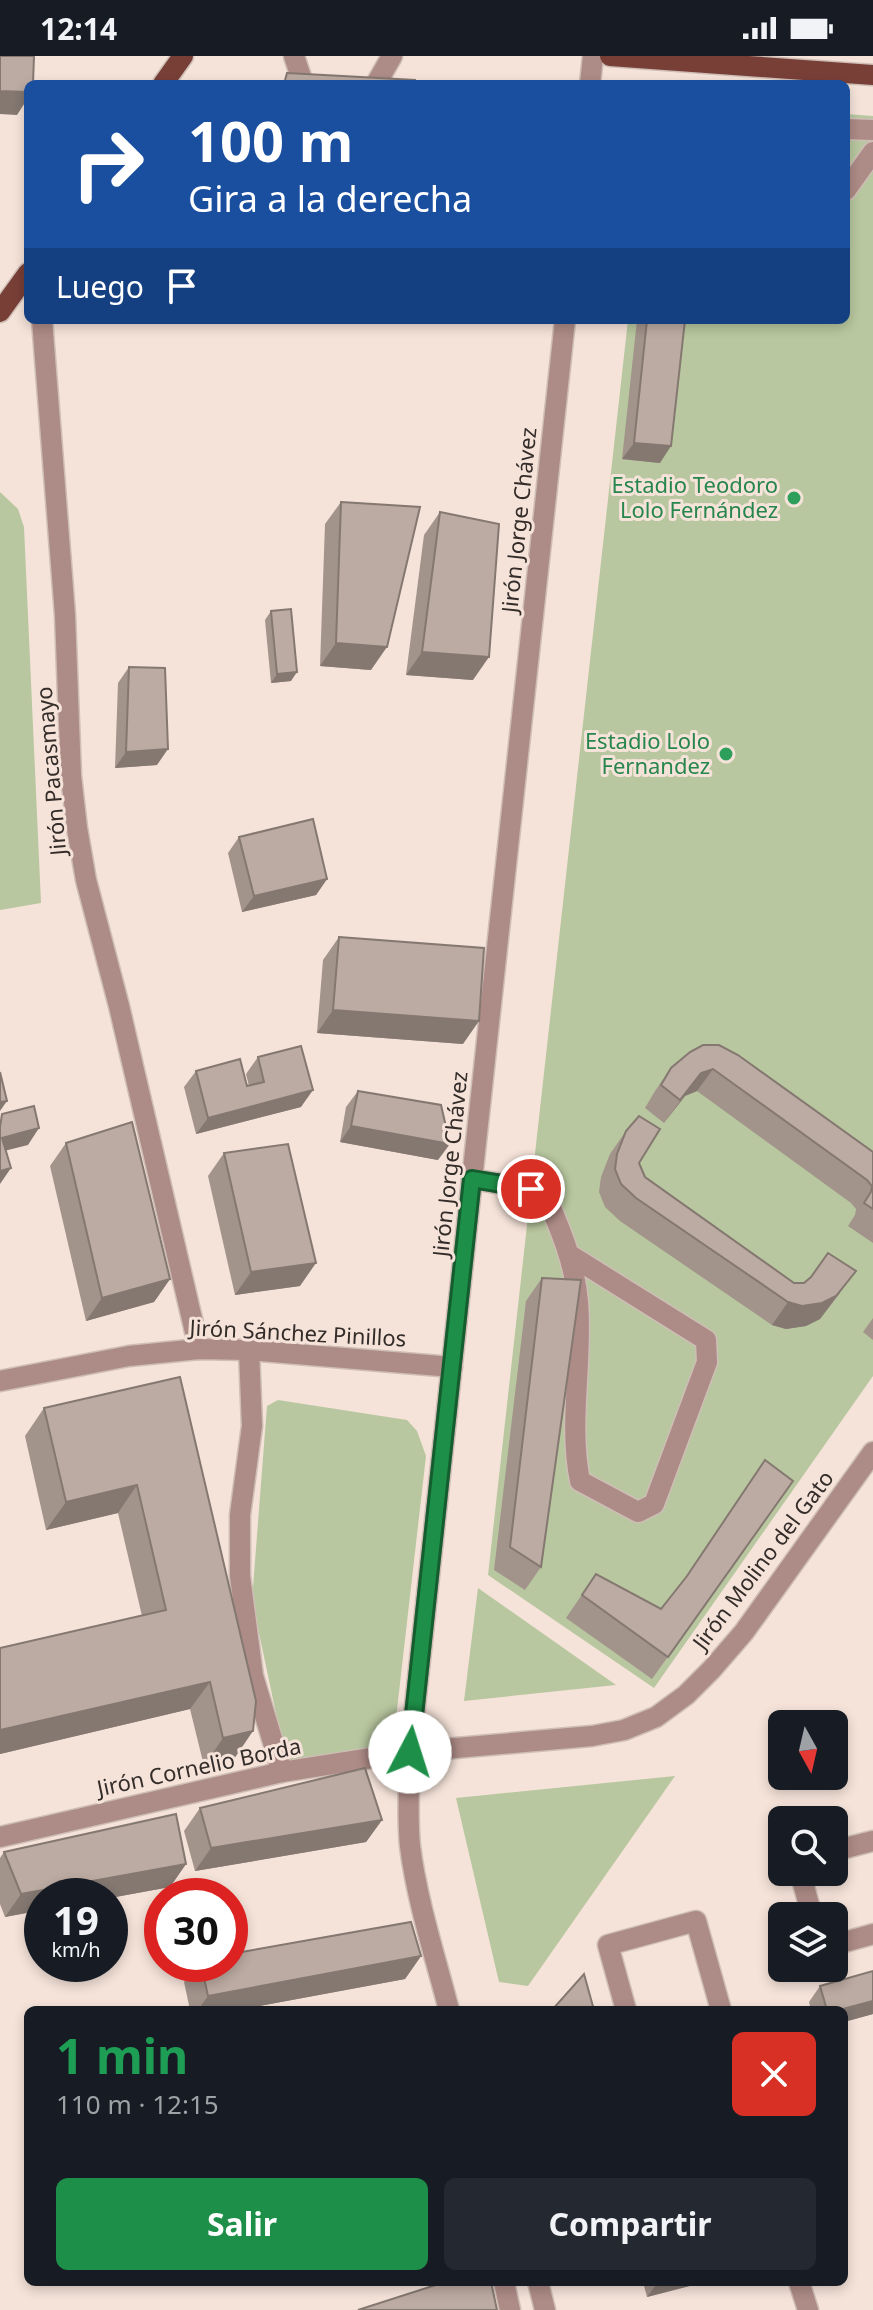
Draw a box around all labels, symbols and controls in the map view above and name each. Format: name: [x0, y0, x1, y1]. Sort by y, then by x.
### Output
text: 12:14: [40, 8, 117, 49]
text: 100 m: [188, 102, 353, 178]
icon: right: [56, 112, 160, 216]
text: Gira a la derecha: [188, 174, 472, 223]
icon: arrive: [160, 264, 204, 308]
text: Luego: [56, 266, 144, 307]
street label: Jirón Jorge Chávez: [493, 426, 543, 616]
place label: Estadio Teodoro Lolo Fernández: [612, 469, 778, 524]
marker: Estadio Teodoro Lolo Fernández: [785, 489, 803, 507]
street label: Jirón Pacasmayo: [28, 685, 73, 859]
place label: Estadio Lolo Fernandez: [585, 725, 710, 780]
marker: Estadio Lolo Fernandez: [717, 745, 735, 763]
street label: Jirón Jorge Chávez: [424, 1070, 474, 1260]
pin: [497, 1155, 565, 1223]
icon: arrive: [509, 1167, 553, 1211]
street label: Jirón Sánchez Pinillos: [187, 1311, 407, 1353]
street label: Jirón Molino del Gato: [684, 1464, 840, 1657]
position arrow: [368, 1710, 452, 1794]
north arrow: [768, 1710, 848, 1790]
map controls: [768, 1710, 848, 1982]
street label: Jirón Cornelio Borda: [92, 1730, 304, 1803]
button: search: [768, 1806, 848, 1886]
speed limit sign: 30: [144, 1878, 248, 1982]
text: 19: [53, 1892, 99, 1947]
button: layers: [768, 1902, 848, 1982]
text: km/h: [51, 1936, 101, 1963]
text: 1 min: [56, 2023, 188, 2088]
button: close: [732, 2032, 816, 2116]
text: 110 m · 12:15: [56, 2086, 219, 2122]
button: Salir: [56, 2178, 428, 2270]
button: Compartir: [444, 2178, 816, 2270]

